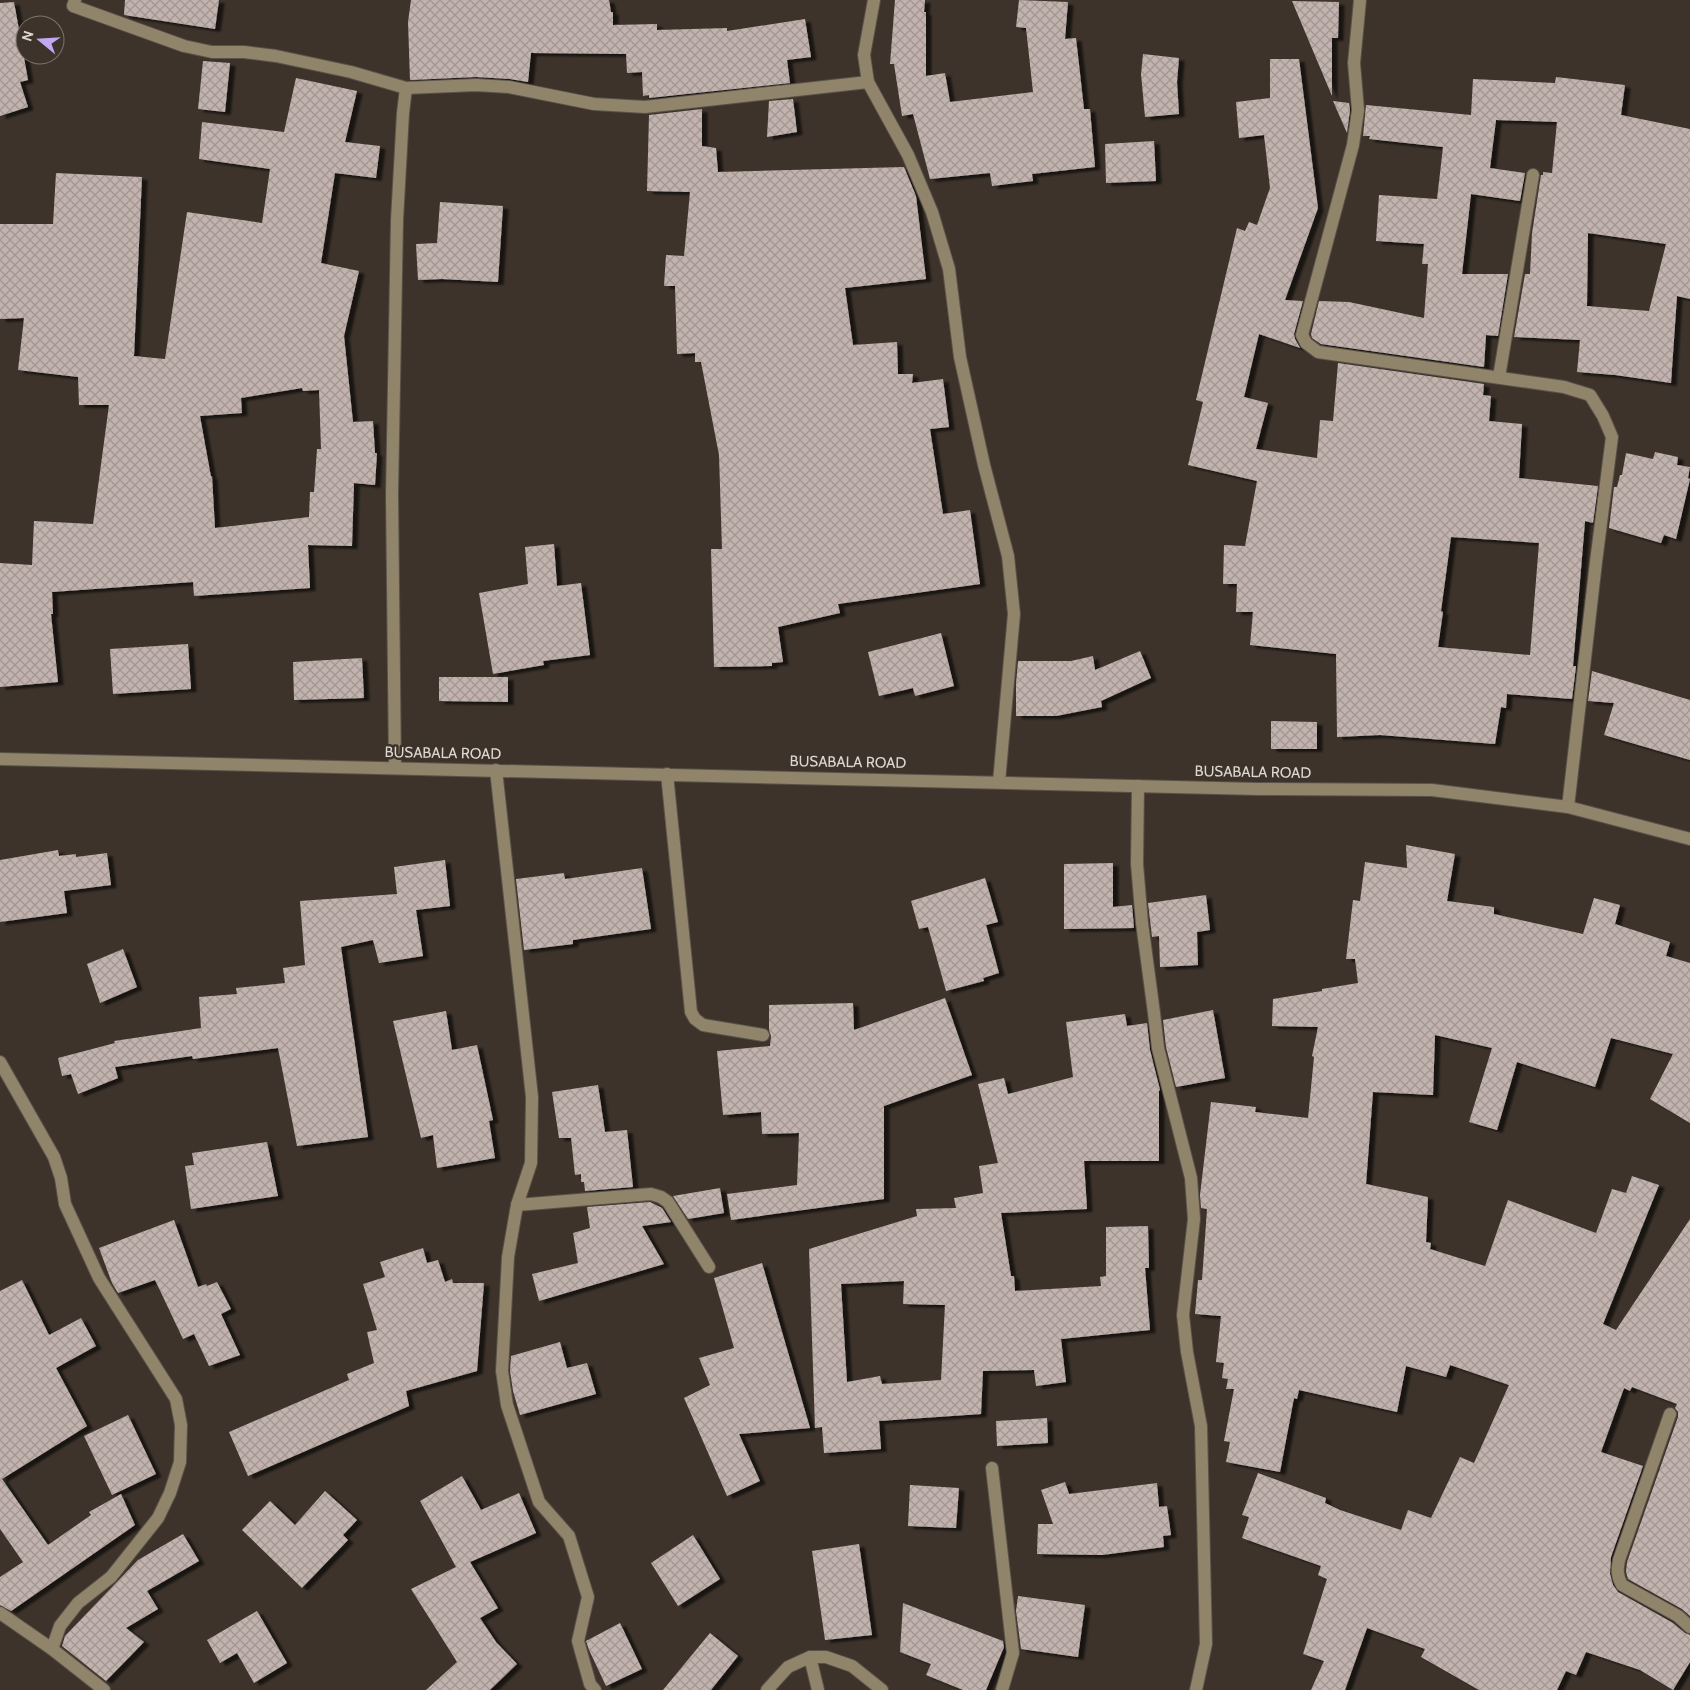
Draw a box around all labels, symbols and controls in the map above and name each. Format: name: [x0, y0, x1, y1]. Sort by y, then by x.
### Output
north arrow: [15, 15, 65, 65]
text: N: [18, 28, 38, 43]
street label: BUSABALA ROAD: [384, 743, 502, 763]
street label: BUSABALA ROAD: [789, 752, 907, 772]
street label: BUSABALA ROAD: [1194, 762, 1312, 782]

